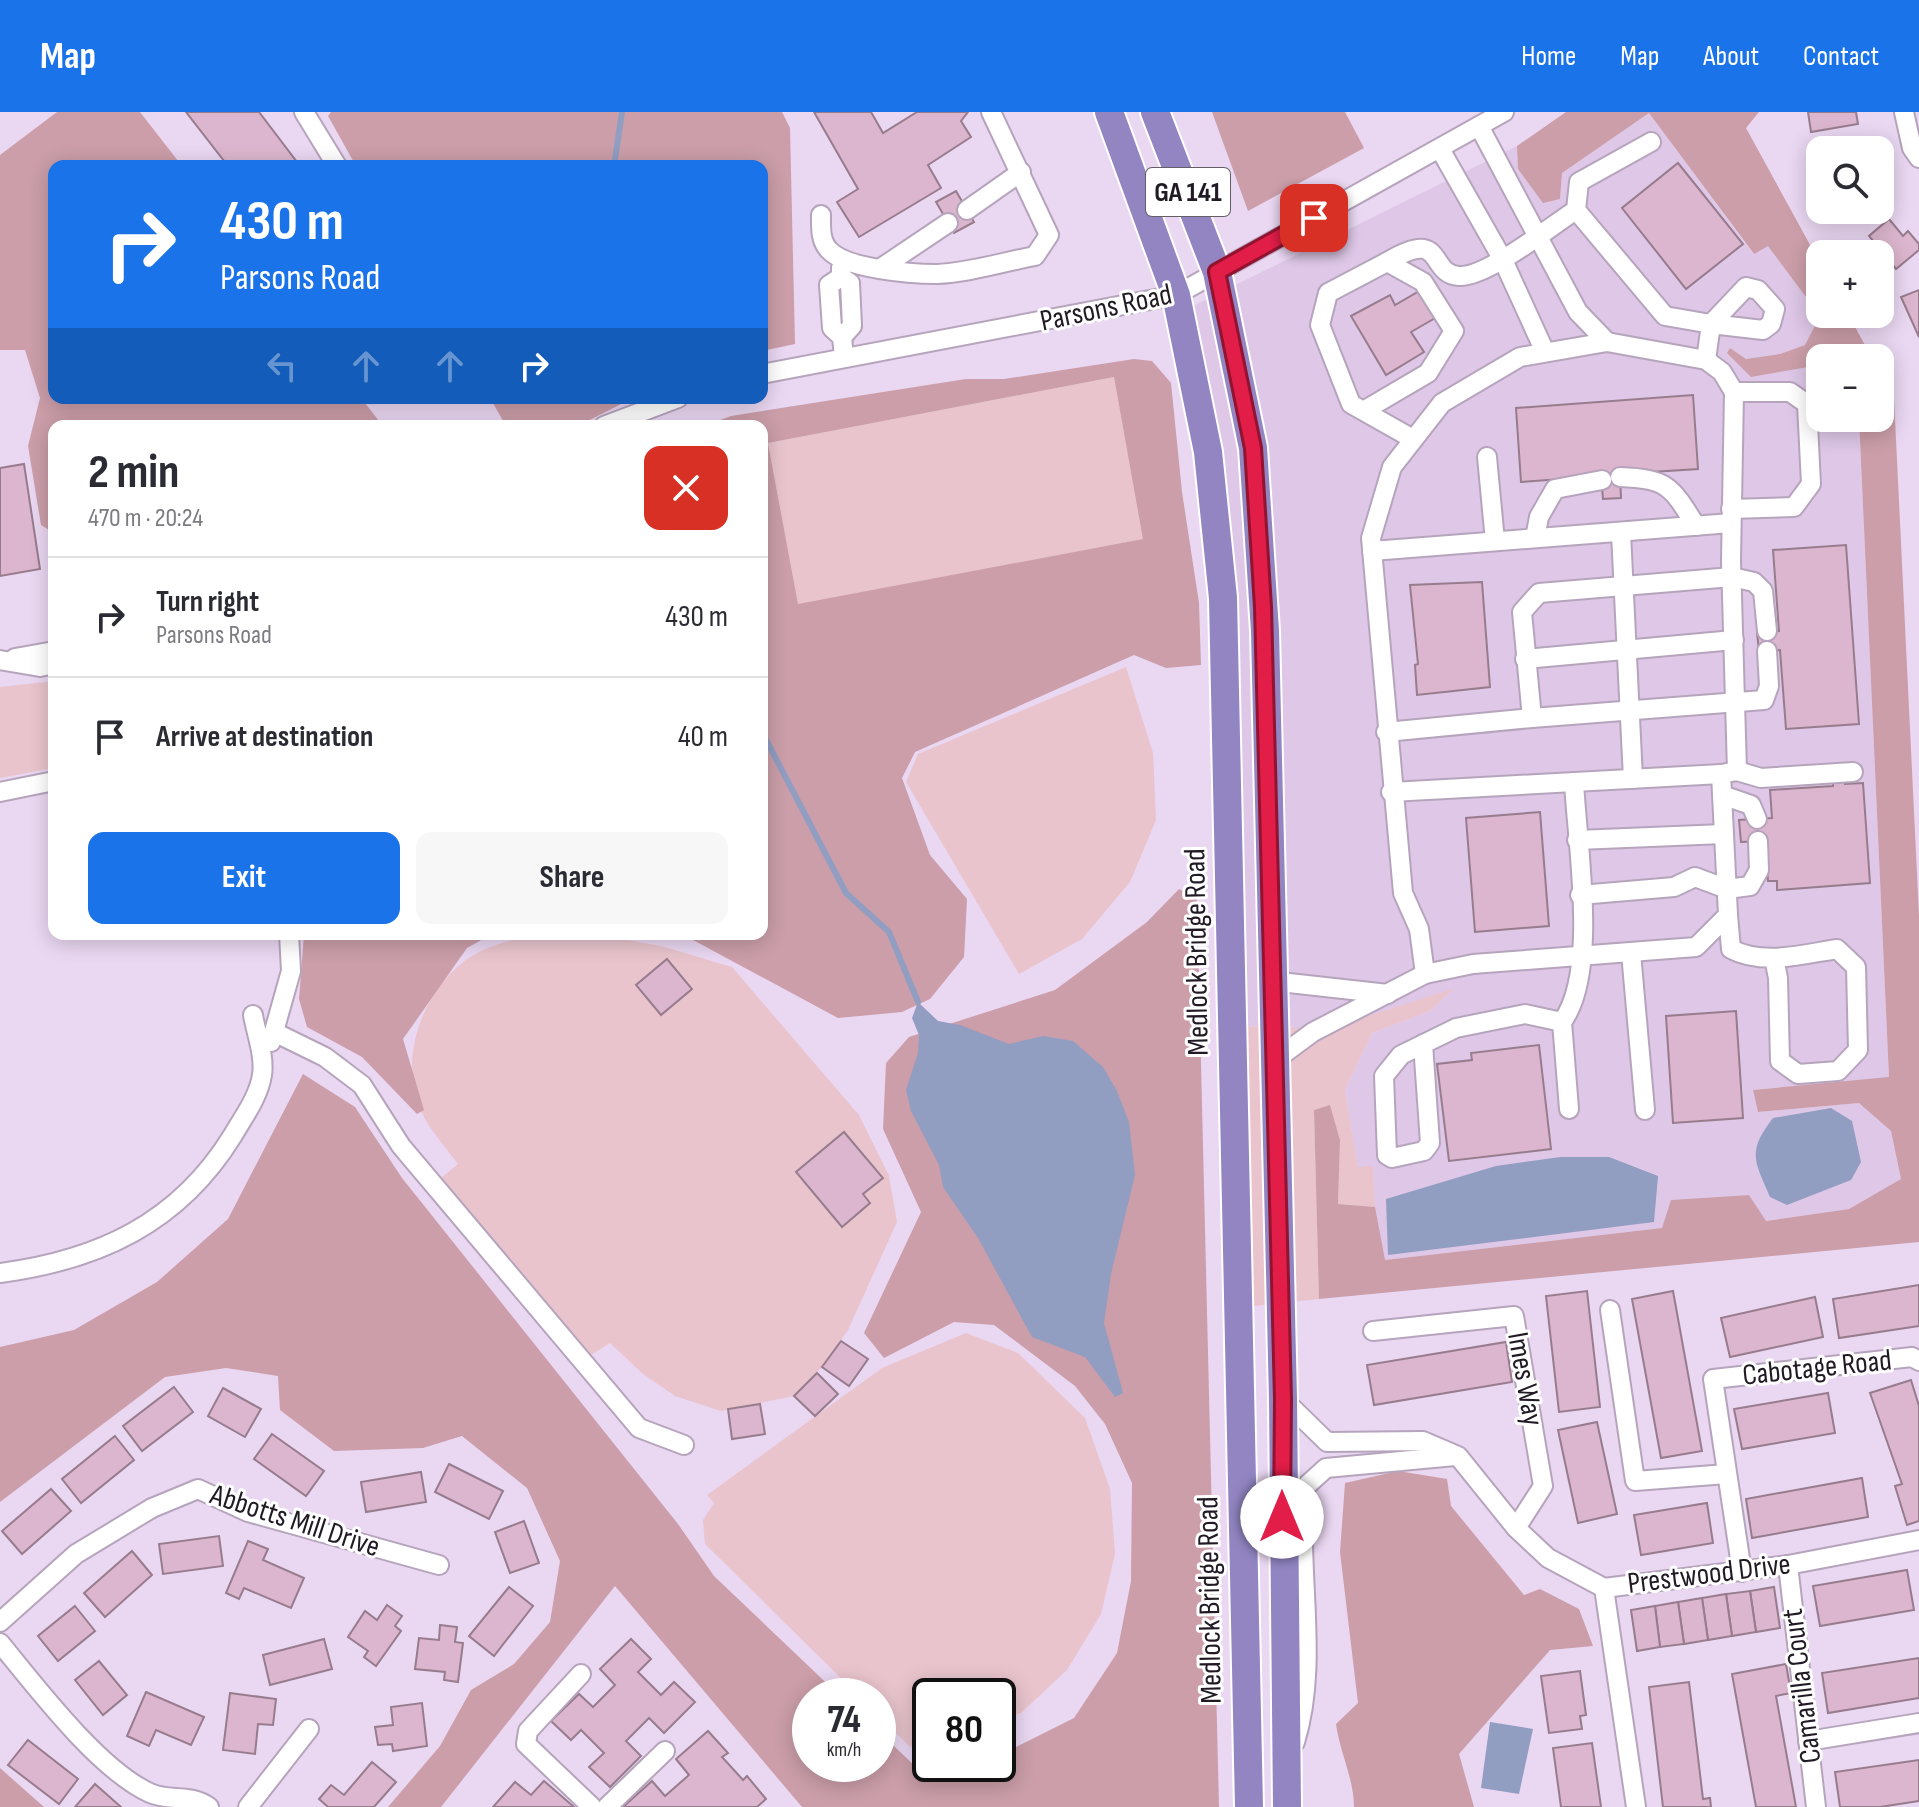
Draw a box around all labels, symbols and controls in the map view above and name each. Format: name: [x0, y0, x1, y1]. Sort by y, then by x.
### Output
text: Map: [40, 34, 96, 79]
text: Home: [1521, 40, 1576, 73]
text: Map: [1620, 40, 1659, 73]
text: About: [1703, 40, 1759, 73]
text: Contact: [1803, 40, 1879, 73]
map controls: [1806, 136, 1894, 432]
button: search: [1806, 136, 1894, 224]
road number: GA 141: [1146, 168, 1230, 216]
pin: [1280, 184, 1348, 252]
text: 430 m: [220, 189, 344, 256]
icon: right: [88, 192, 192, 296]
icon: arrive: [1292, 196, 1336, 240]
button: +: [1806, 240, 1894, 328]
text: Parsons Road: [220, 257, 380, 300]
street label: Parsons Road: [1037, 277, 1175, 339]
icon: left: [260, 344, 304, 388]
icon: ahead: [344, 344, 388, 388]
icon: ahead: [428, 344, 472, 388]
icon: right: [512, 344, 556, 388]
button: −: [1806, 344, 1894, 432]
text: 2 min: [88, 444, 179, 501]
button: close: [644, 446, 728, 530]
text: 470 m · 20:24: [88, 503, 203, 534]
text: Turn right: [156, 584, 259, 620]
icon: right: [88, 595, 132, 639]
text: 430 m: [665, 599, 728, 635]
text: Parsons Road: [156, 620, 272, 651]
icon: arrive: [88, 715, 132, 759]
text: Arrive at destination: [156, 719, 373, 755]
text: 40 m: [678, 719, 728, 755]
button: Exit: [88, 832, 400, 924]
button: Share: [416, 832, 728, 924]
street label: Medlock Bridge Road: [1177, 848, 1217, 1056]
street label: Imes Way: [1499, 1329, 1551, 1429]
street label: Cabotage Road: [1741, 1342, 1893, 1394]
position arrow: [1240, 1475, 1324, 1559]
street label: Abbotts Mill Drive: [205, 1476, 384, 1565]
street label: Medlock Bridge Road: [1190, 1496, 1230, 1704]
street label: Prestwood Drive: [1625, 1546, 1793, 1602]
street label: Camarilla Court: [1775, 1607, 1829, 1765]
speed limit sign: 80: [912, 1678, 1016, 1782]
text: 74: [827, 1696, 861, 1744]
text: km/h: [827, 1738, 861, 1762]

